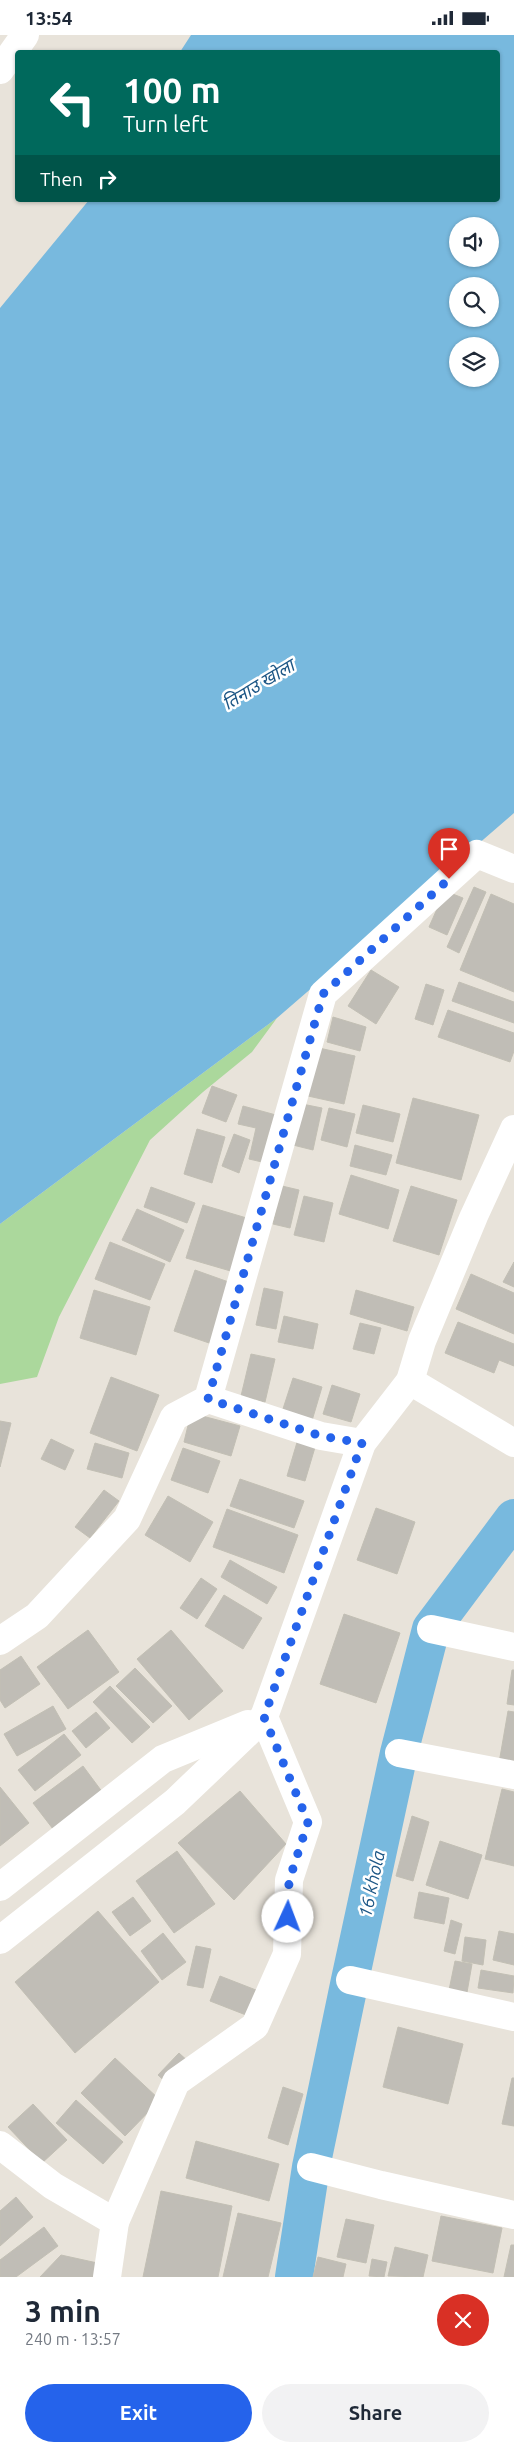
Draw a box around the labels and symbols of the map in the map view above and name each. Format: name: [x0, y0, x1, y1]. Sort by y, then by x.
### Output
water label: तिनाउ खोला: [219, 653, 300, 713]
pin: [428, 828, 470, 879]
water label: 16 khola: [354, 1848, 388, 1919]
position arrow: [261, 1890, 313, 1942]

